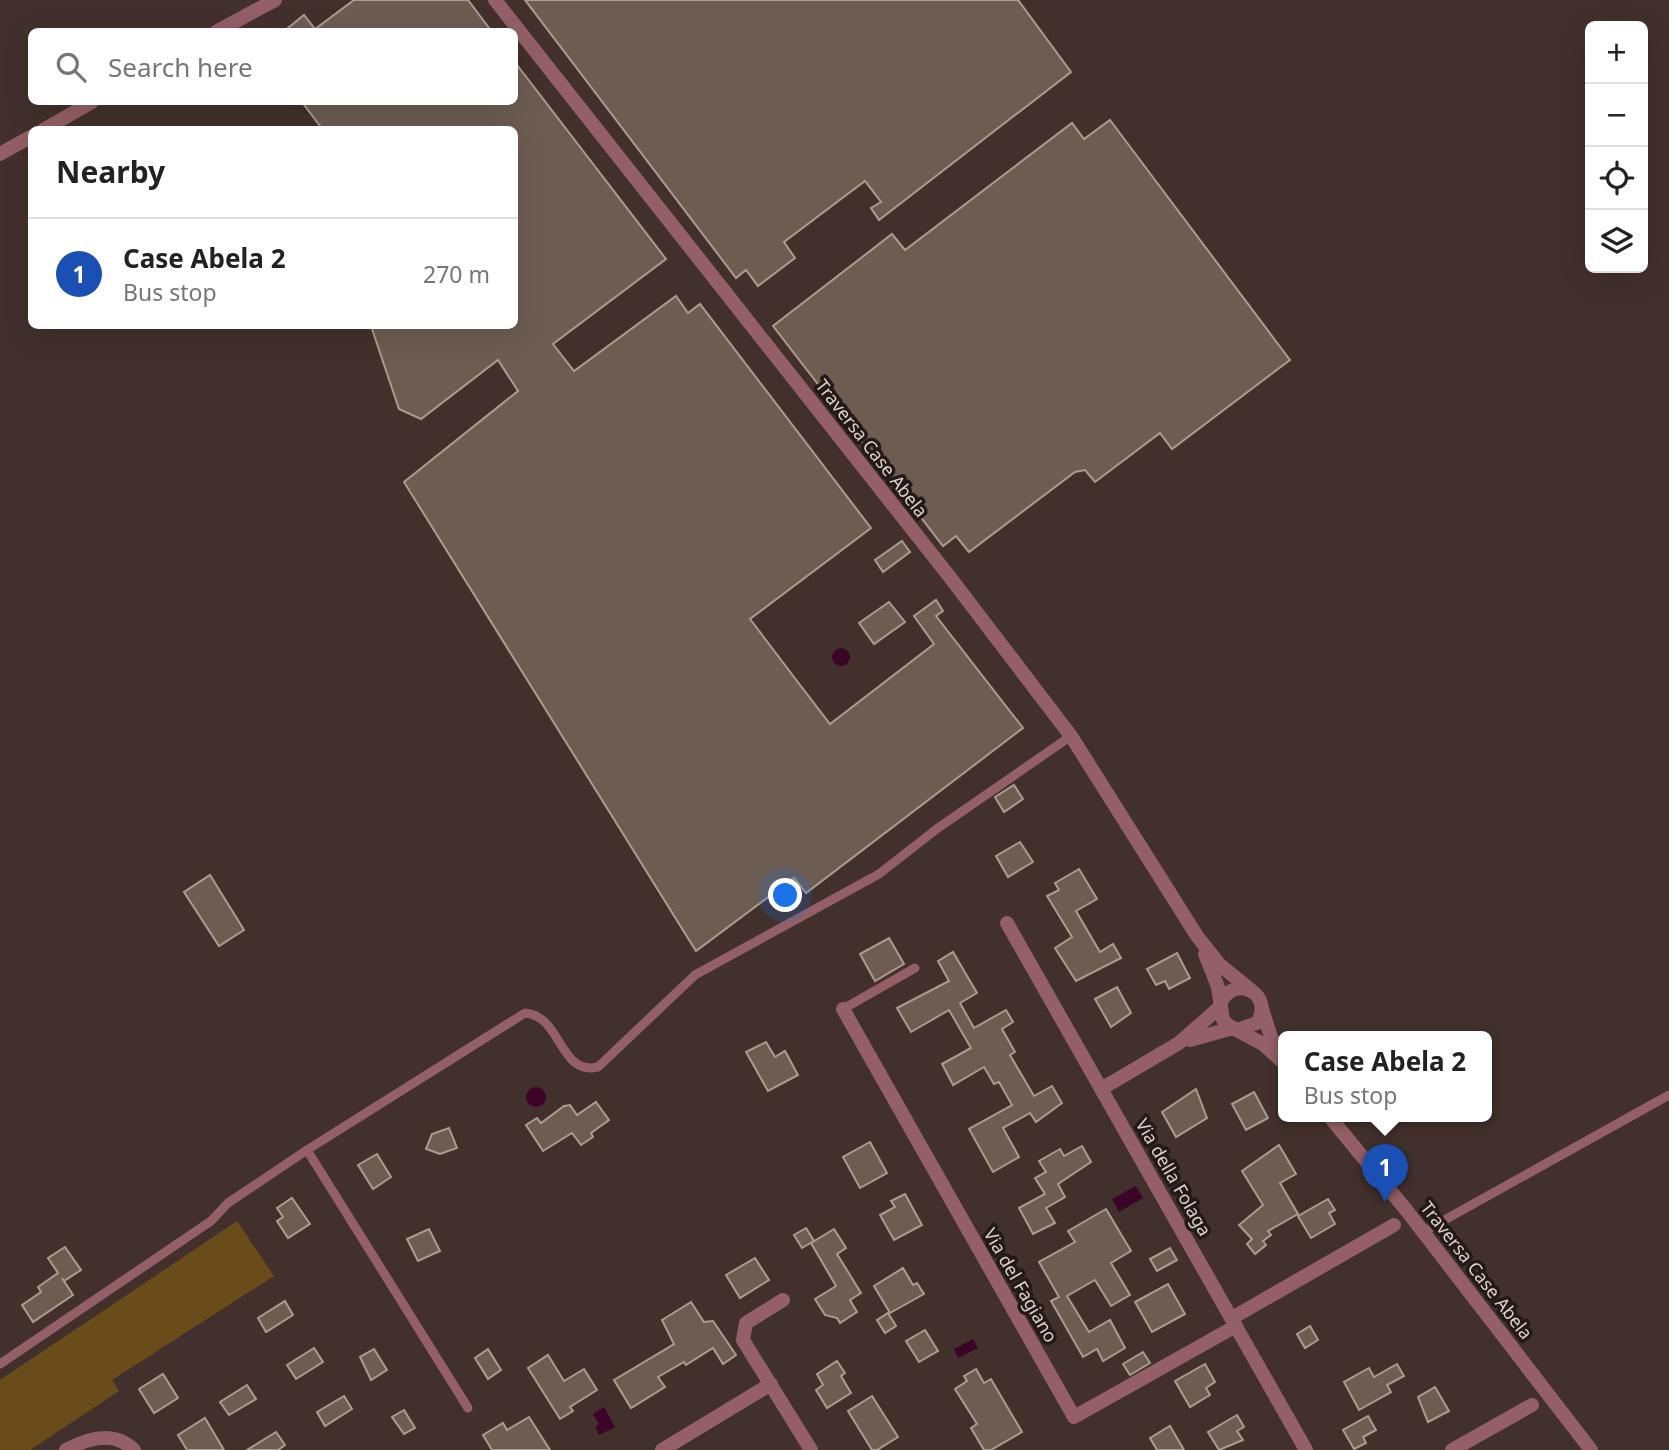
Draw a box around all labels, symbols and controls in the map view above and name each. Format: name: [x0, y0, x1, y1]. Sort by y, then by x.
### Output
map controls: [1585, 21, 1648, 273]
button: +: [1585, 21, 1648, 84]
search box: [28, 28, 518, 105]
icon: search: [52, 48, 90, 86]
text: Search here: [108, 49, 253, 85]
button: −: [1585, 84, 1648, 147]
button: locate: [1585, 147, 1648, 210]
text: Nearby: [56, 151, 165, 192]
button: layers: [1585, 210, 1648, 273]
text: Case Abela 2: [123, 240, 286, 276]
text: 1: [72, 258, 86, 290]
text: 270 m: [423, 258, 490, 290]
text: Bus stop: [123, 276, 217, 308]
street label: Traversa Case Abela: [811, 374, 933, 522]
your location: [768, 878, 802, 912]
popup: [1278, 1031, 1492, 1122]
text: Case Abela 2: [1304, 1043, 1466, 1079]
text: Bus stop: [1304, 1079, 1397, 1111]
street label: Via della Folaga: [1131, 1114, 1217, 1240]
pin: 1: [1362, 1144, 1408, 1202]
street label: Traversa Case Abela: [1416, 1196, 1538, 1344]
street label: Via del Fagiano: [979, 1224, 1063, 1346]

